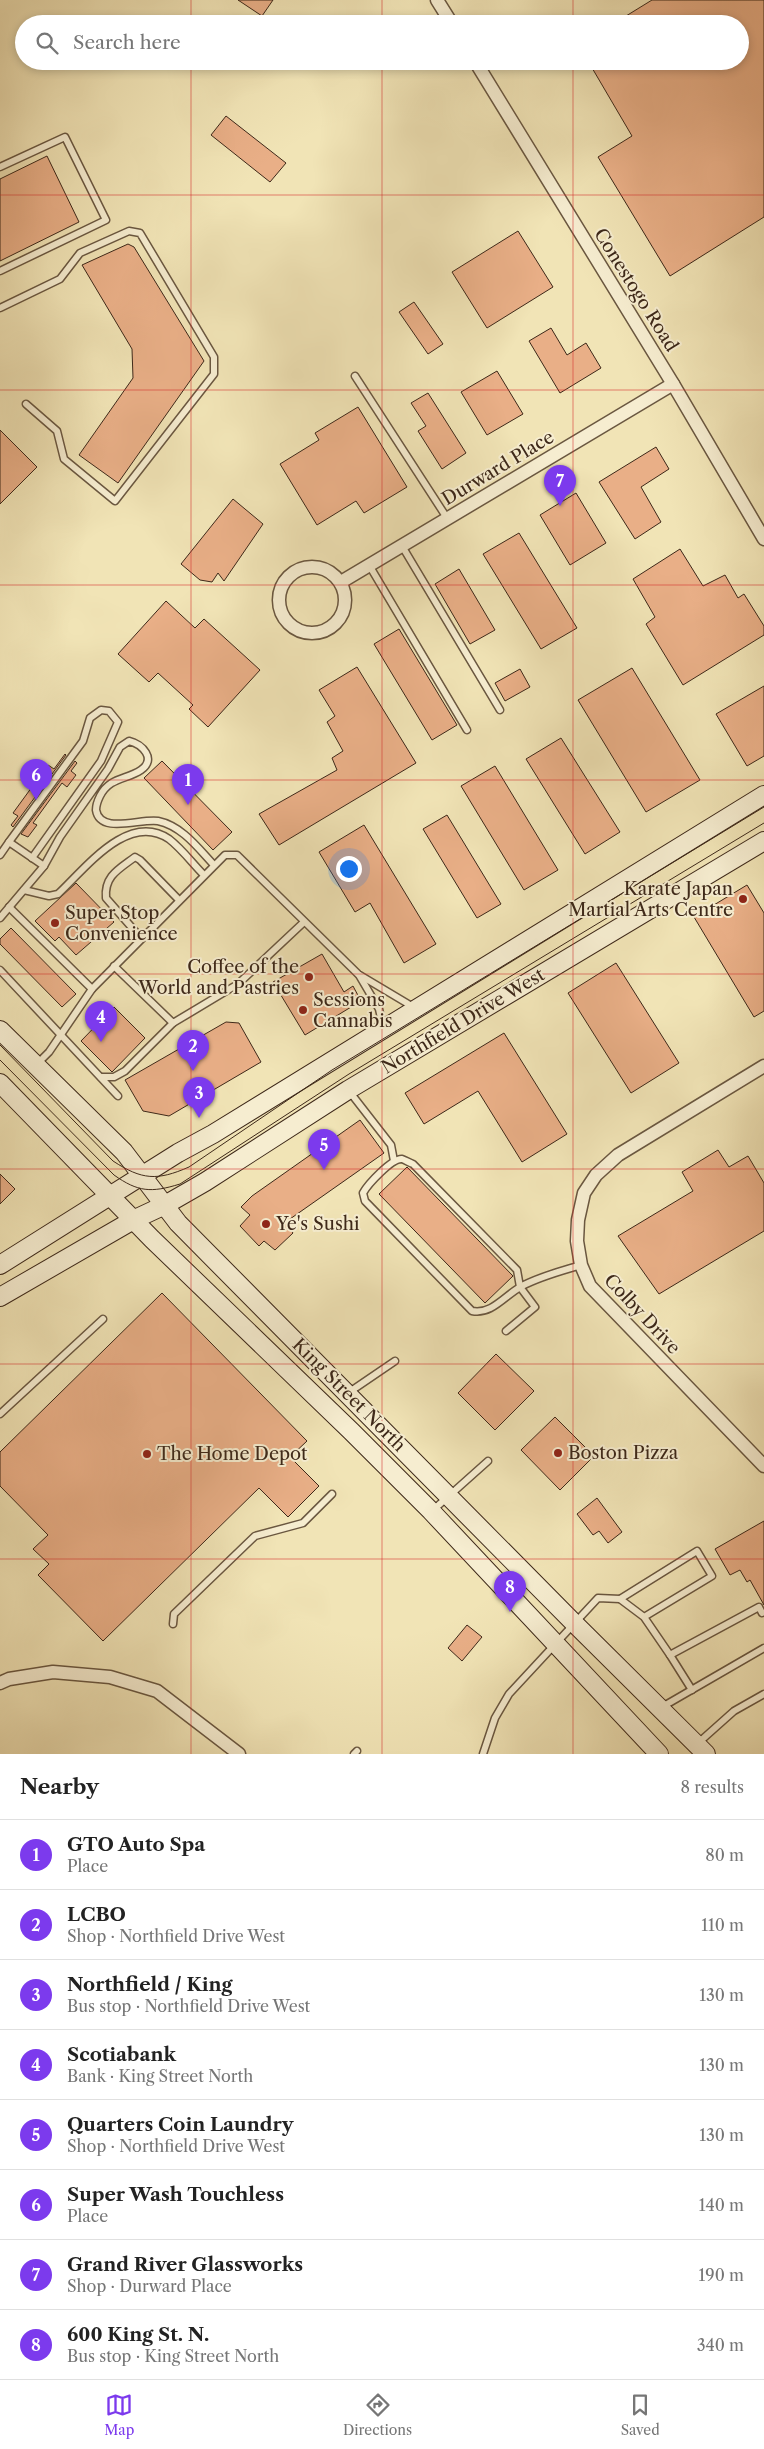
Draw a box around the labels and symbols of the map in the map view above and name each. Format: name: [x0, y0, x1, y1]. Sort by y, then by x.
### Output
street label: Conestogo Road: [589, 224, 683, 356]
street label: Durward Place: [438, 426, 558, 510]
pin: 7: [544, 465, 576, 506]
pin: 6: [20, 759, 52, 800]
pin: 1: [172, 764, 204, 805]
your location: [336, 856, 362, 882]
place label: Karate Japan Martial Arts Centre: [568, 878, 733, 921]
marker: Karate Japan Martial Arts Centre: [737, 893, 749, 905]
place label: Super Stop Convenience: [65, 902, 178, 945]
marker: Super Stop Convenience: [49, 917, 61, 929]
place label: Coffee of the World and Pastries: [137, 956, 299, 999]
street label: Northfield Drive West: [377, 963, 549, 1078]
marker: Coffee of the World and Pastries: [303, 971, 315, 983]
place label: Sessions Cannabis: [313, 989, 393, 1032]
pin: 4: [85, 1001, 117, 1042]
marker: Sessions Cannabis: [297, 1004, 309, 1016]
pin: 2: [177, 1030, 209, 1071]
pin: 3: [183, 1077, 215, 1118]
pin: 5: [308, 1129, 340, 1170]
place label: Ye's Sushi: [275, 1213, 360, 1235]
marker: Ye's Sushi: [260, 1218, 272, 1230]
street label: Colby Drive: [599, 1269, 685, 1359]
street label: King Street North: [288, 1334, 410, 1456]
place label: Boston Pizza: [568, 1442, 679, 1464]
place label: The Home Depot: [157, 1443, 308, 1465]
marker: Boston Pizza: [552, 1447, 564, 1459]
marker: The Home Depot: [141, 1448, 153, 1460]
pin: 8: [494, 1571, 526, 1612]

